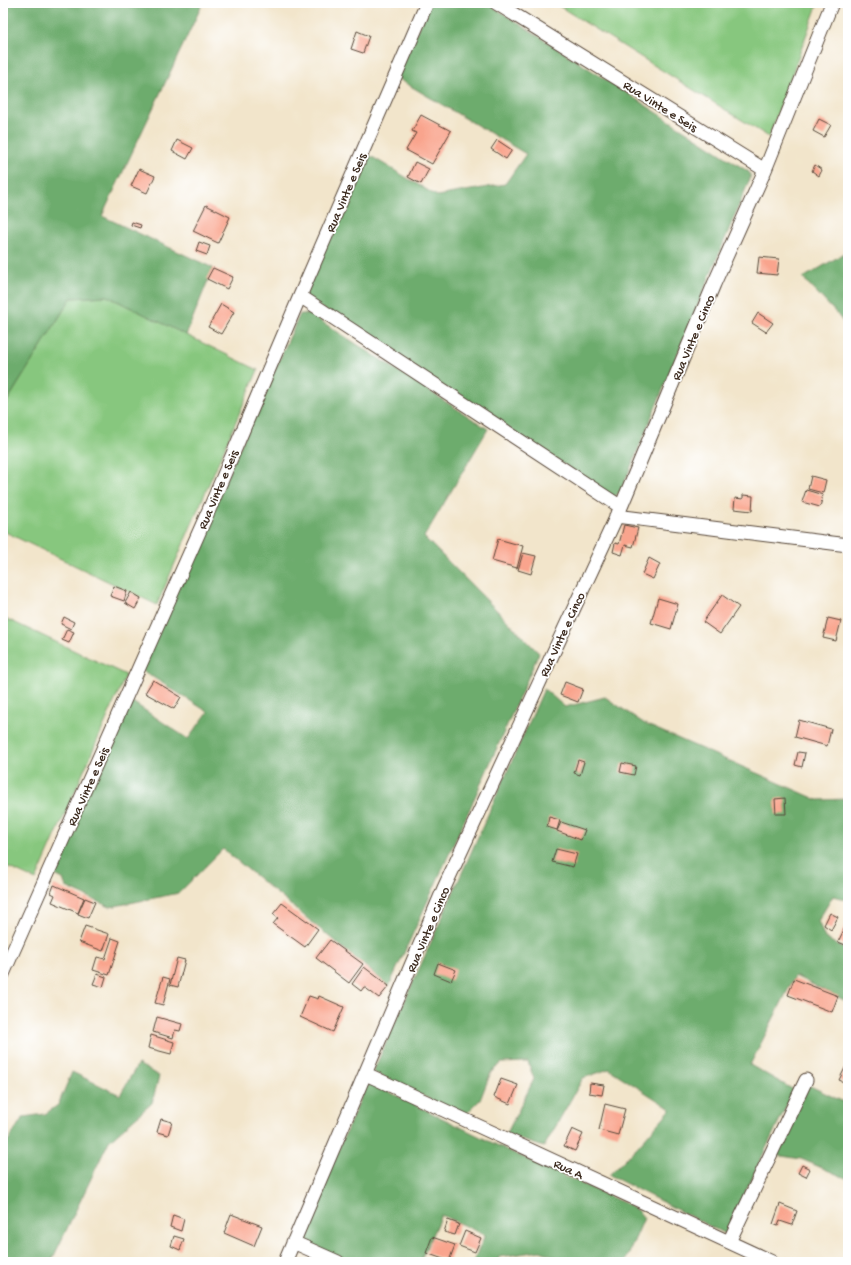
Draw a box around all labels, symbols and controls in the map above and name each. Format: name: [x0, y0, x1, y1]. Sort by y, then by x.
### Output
street label: Rua Vinte e Seis: [620, 78, 701, 137]
street label: Rua Vinte e Seis: [324, 150, 371, 235]
street label: Rua Vinte e Cinco: [670, 293, 719, 383]
street label: Rua Vinte e Seis: [196, 447, 243, 532]
street label: Rua Vinte e Cinco: [537, 590, 590, 680]
street label: Rua Vinte e Seis: [65, 744, 114, 829]
street label: Rua Vinte e Cinco: [405, 885, 454, 975]
street label: Rua A: [551, 1157, 586, 1184]

